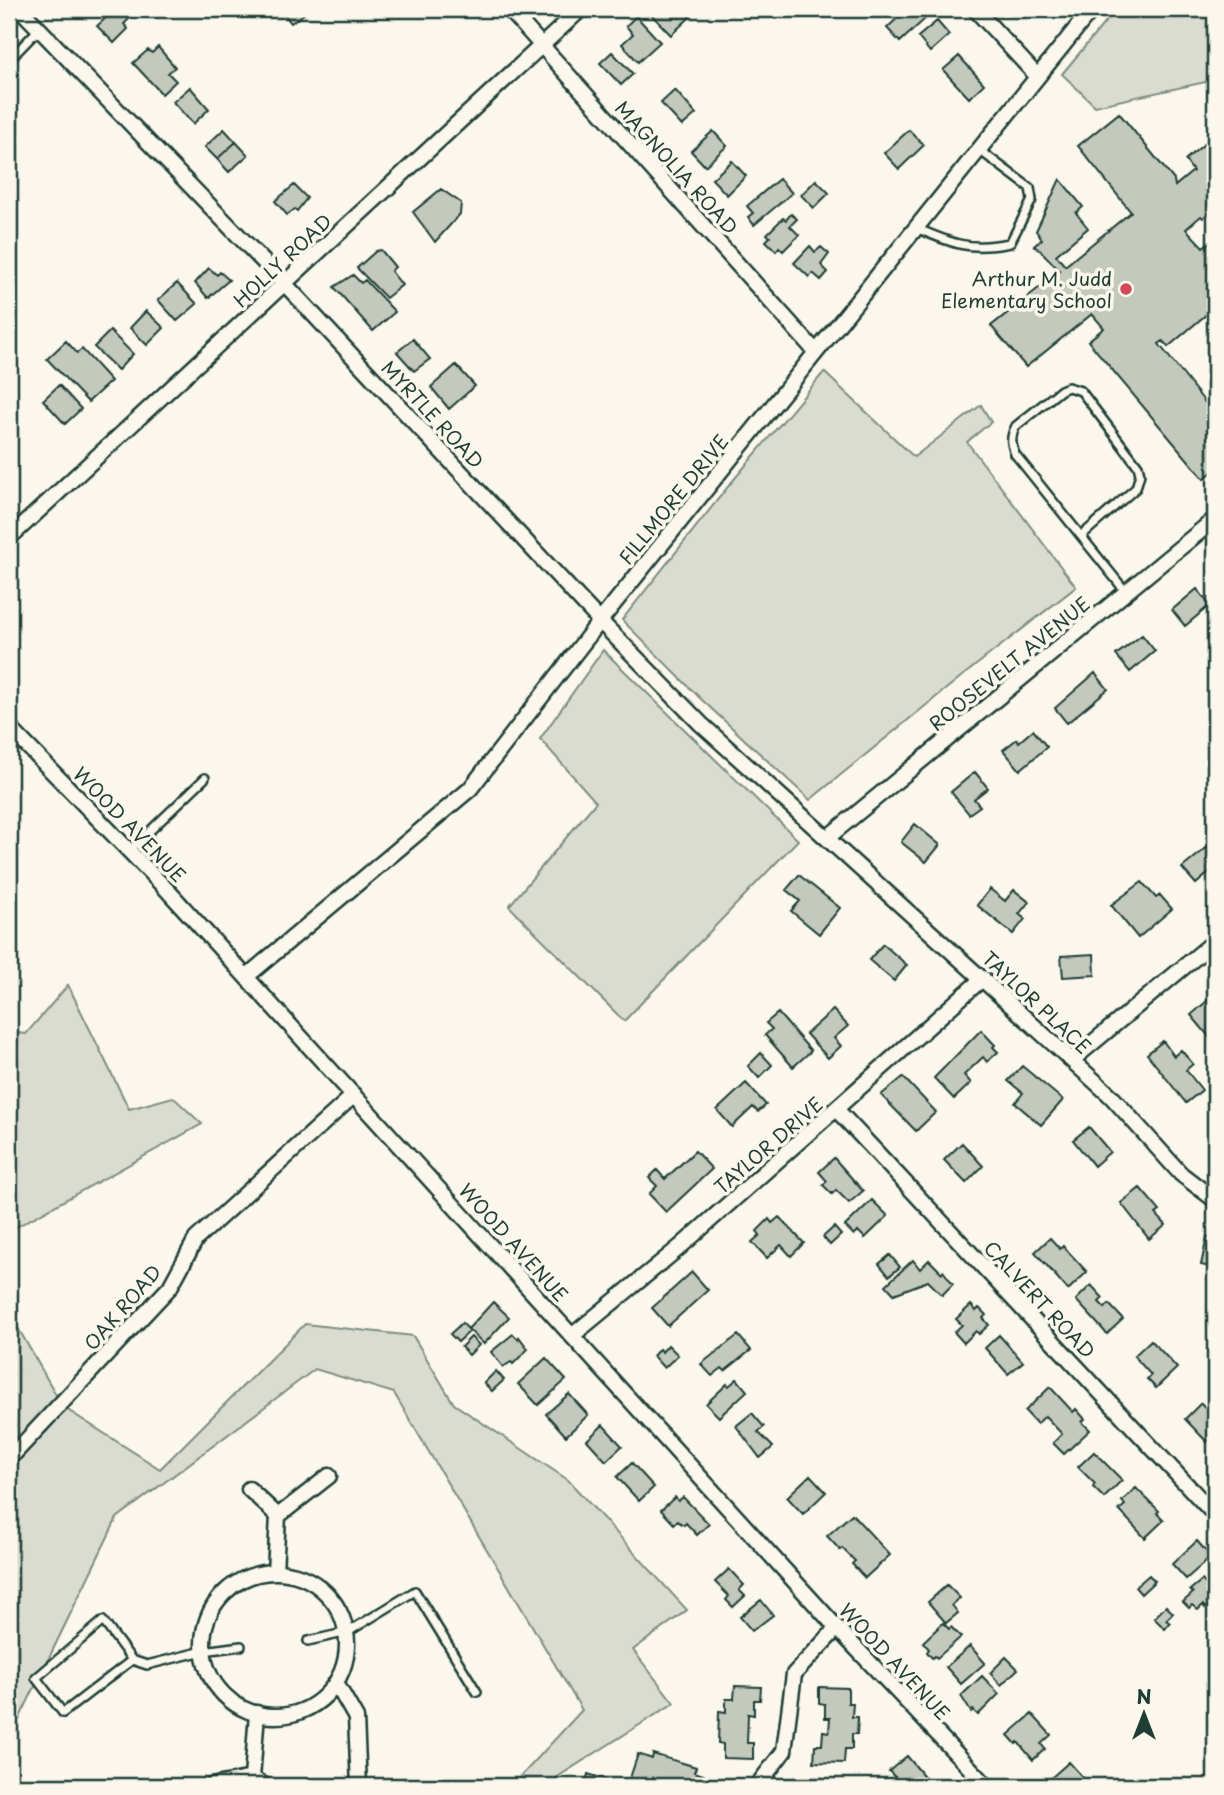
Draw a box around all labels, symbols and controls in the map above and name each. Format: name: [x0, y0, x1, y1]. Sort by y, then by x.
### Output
street label: MAGNOLIA ROAD: [609, 94, 745, 240]
street label: HOLLY ROAD: [227, 207, 337, 313]
place label: Arthur M. Judd Elementary School: [941, 264, 1112, 314]
marker: Arthur M. Judd Elementary School: [1118, 281, 1134, 297]
street label: MYRTLE ROAD: [376, 354, 490, 474]
street label: FILLMORE DRIVE: [612, 428, 734, 570]
street label: ROOSEVELT AVENUE: [923, 589, 1095, 737]
street label: WOOD AVENUE: [68, 760, 192, 888]
street label: TAYLOR PLACE: [976, 944, 1098, 1060]
street label: TAYLOR DRIVE: [708, 1090, 828, 1200]
street label: WOOD AVENUE: [453, 1177, 575, 1307]
street label: CALVERT ROAD: [978, 1234, 1102, 1364]
street label: OAK ROAD: [77, 1258, 167, 1356]
street label: WOOD AVENUE: [833, 1596, 957, 1726]
north arrow: [1108, 1680, 1178, 1750]
text: N: [1136, 1682, 1152, 1710]

